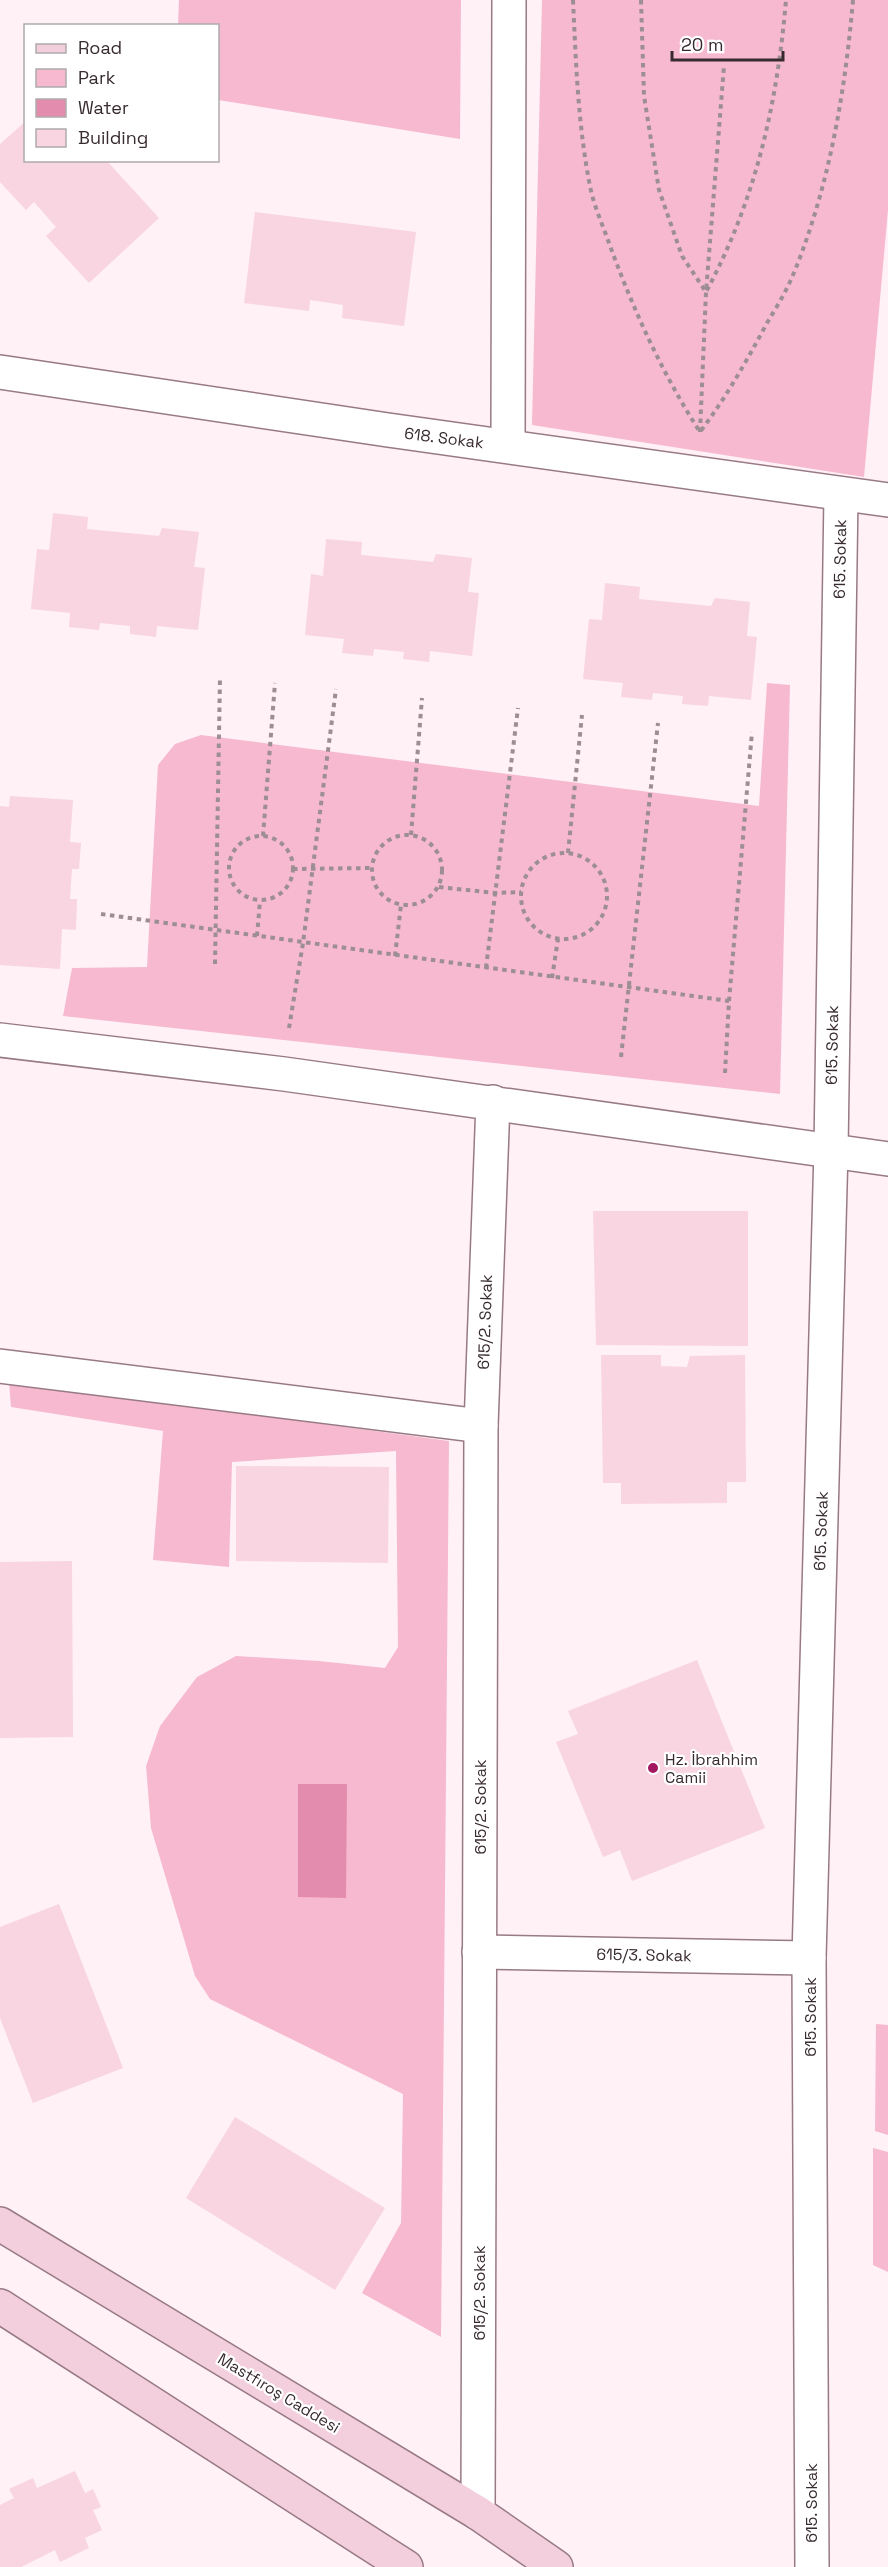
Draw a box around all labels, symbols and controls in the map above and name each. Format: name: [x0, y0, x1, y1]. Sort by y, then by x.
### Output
legend: [24, 24, 219, 162]
scale bar: [672, 24, 783, 62]
text: 20 m: [681, 33, 724, 56]
text: Road: [78, 36, 122, 59]
text: Park: [78, 66, 116, 89]
text: Water: [78, 96, 129, 119]
text: Building: [78, 126, 148, 149]
street label: 618. Sokak: [403, 423, 485, 453]
street label: 615. Sokak: [829, 519, 851, 599]
street label: 615. Sokak: [821, 1005, 843, 1085]
street label: 615/2. Sokak: [473, 1274, 497, 1370]
street label: 615. Sokak: [809, 1490, 833, 1571]
place label: Hz. İbrahhim Camii: [665, 1749, 758, 1788]
street label: 615/2. Sokak: [470, 1759, 491, 1855]
marker: Hz. İbrahhim Camii: [646, 1761, 660, 1775]
street label: 615/3. Sokak: [596, 1944, 692, 1966]
street label: 615. Sokak: [800, 1977, 821, 2057]
street label: 615/2. Sokak: [469, 2245, 490, 2341]
street label: Mastfıroş Caddesi: [214, 2348, 344, 2438]
street label: 615. Sokak: [801, 2463, 822, 2543]

